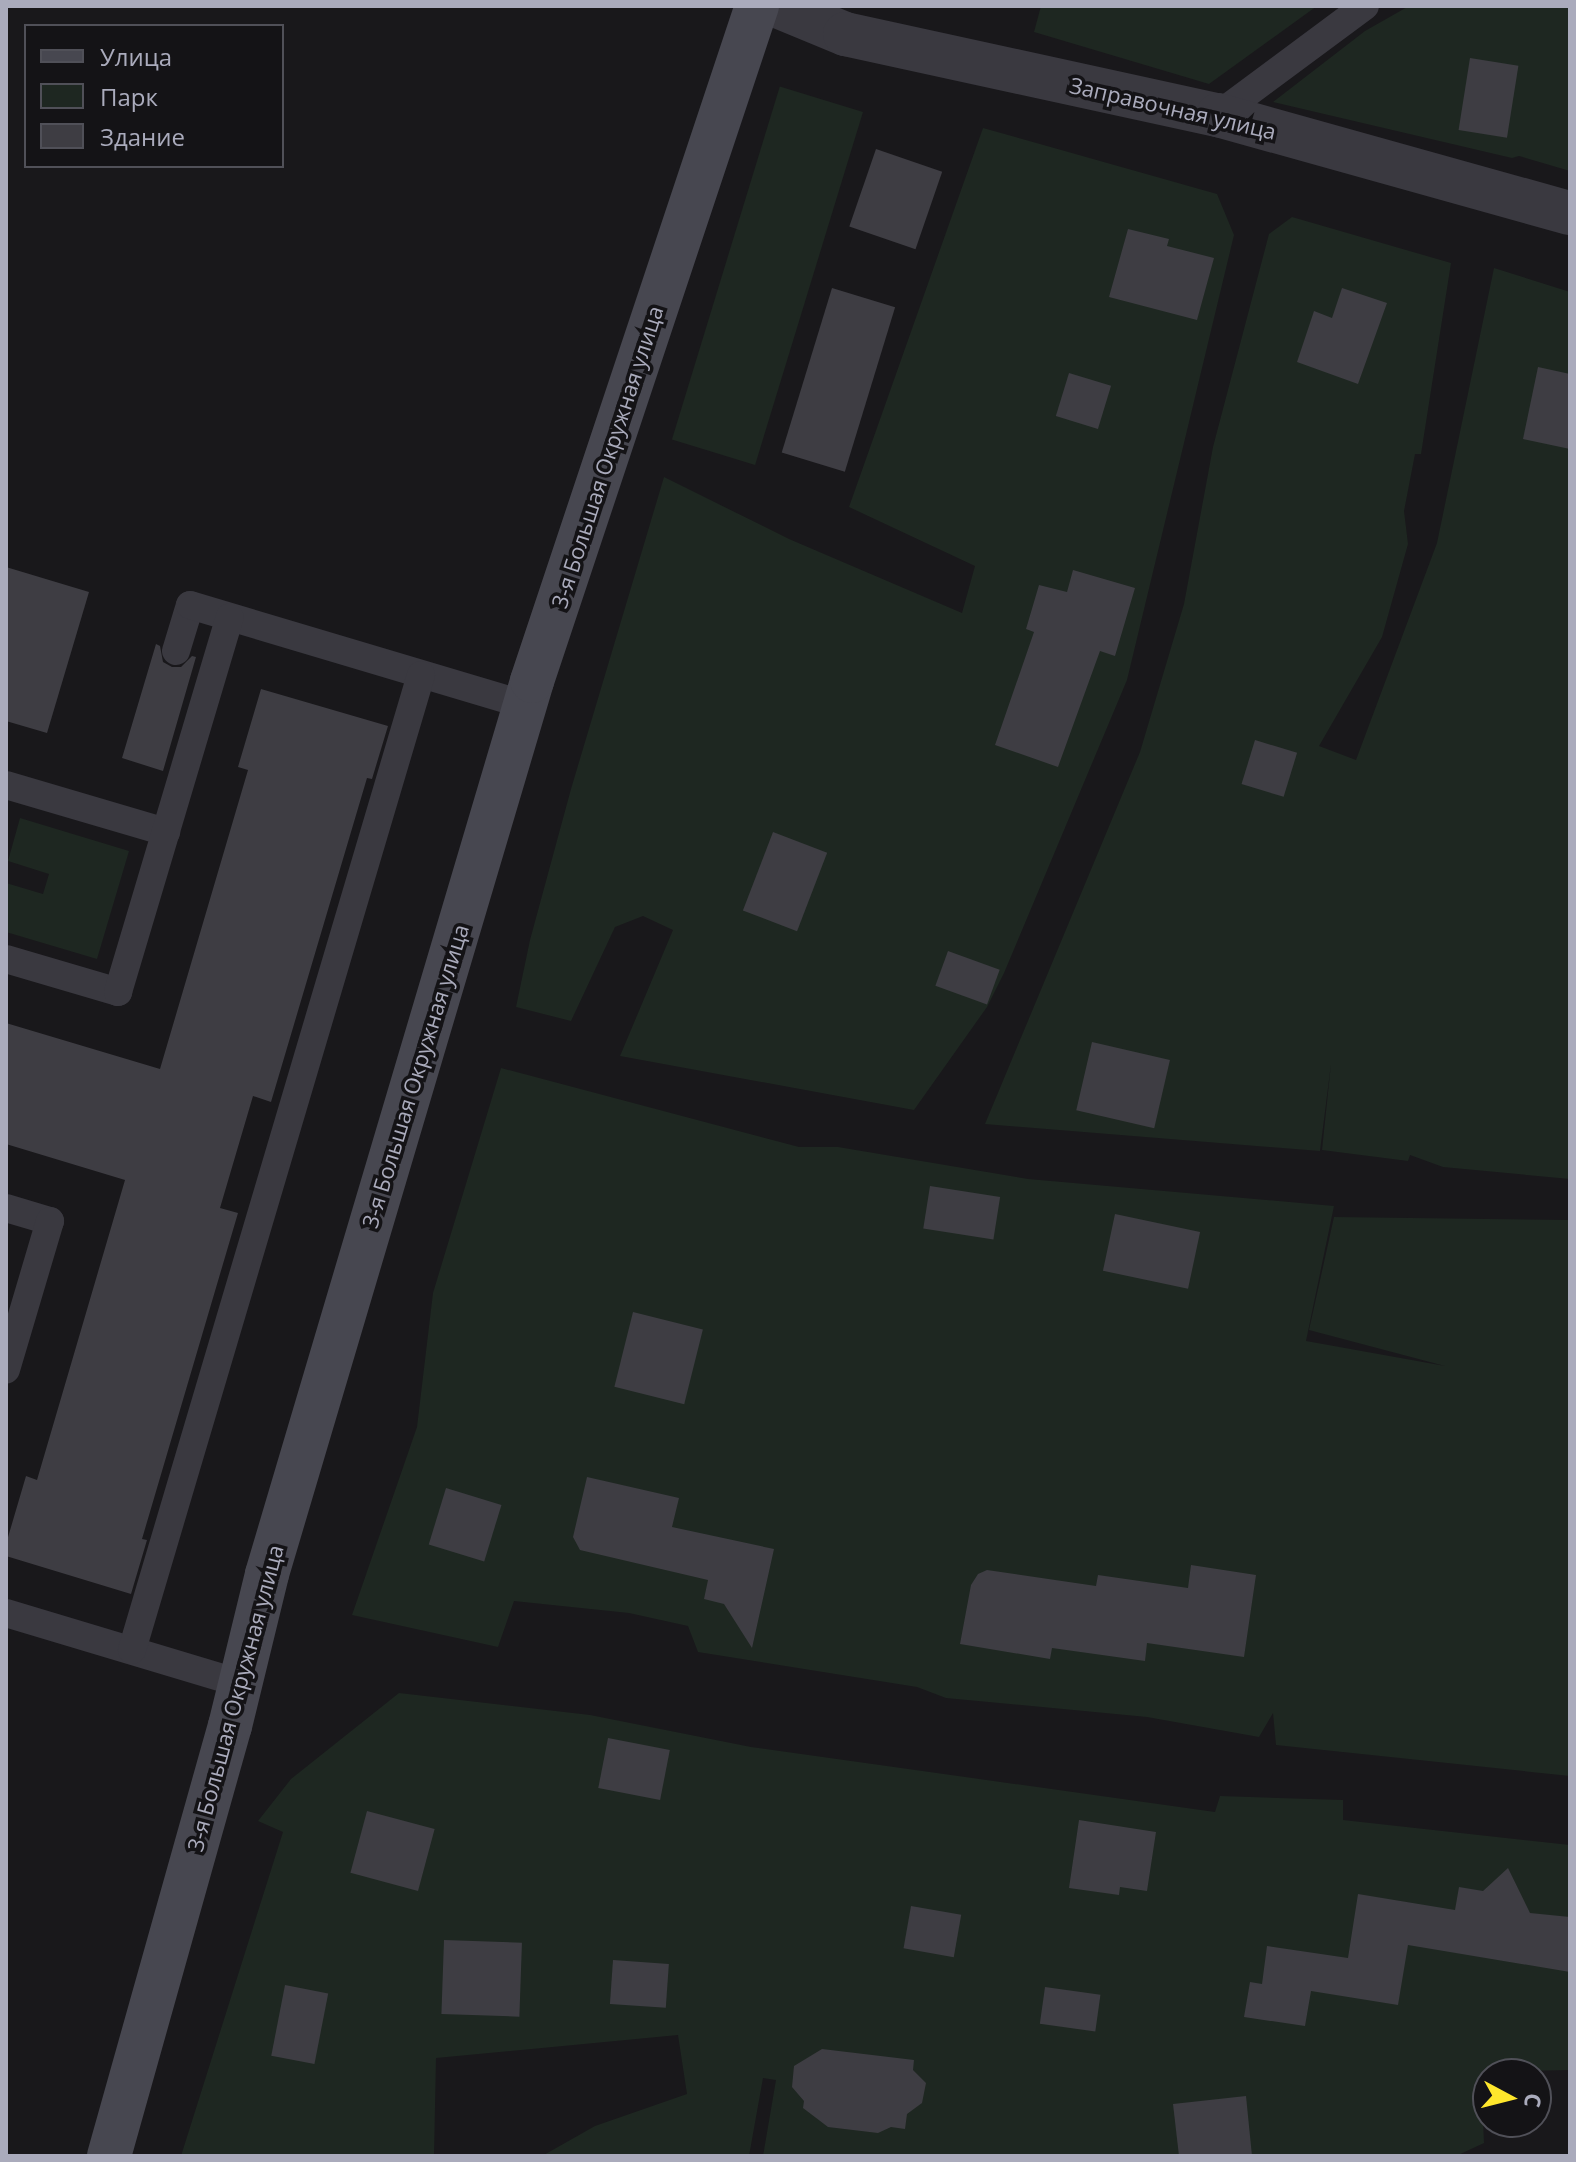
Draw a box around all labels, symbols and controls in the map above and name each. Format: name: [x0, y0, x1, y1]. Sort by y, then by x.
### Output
legend: [24, 24, 284, 168]
text: Улица: [100, 40, 172, 73]
street label: Заправочная улица: [1067, 71, 1279, 145]
text: Парк: [100, 80, 158, 113]
text: Здание: [100, 120, 185, 153]
street label: 3-я Большая Окружная улица: [546, 303, 668, 611]
street label: 3-я Большая Окружная улица: [356, 921, 474, 1231]
street label: 3-я Большая Окружная улица: [181, 1542, 289, 1854]
north arrow: [1472, 2058, 1552, 2138]
text: С: [1518, 2092, 1550, 2109]

